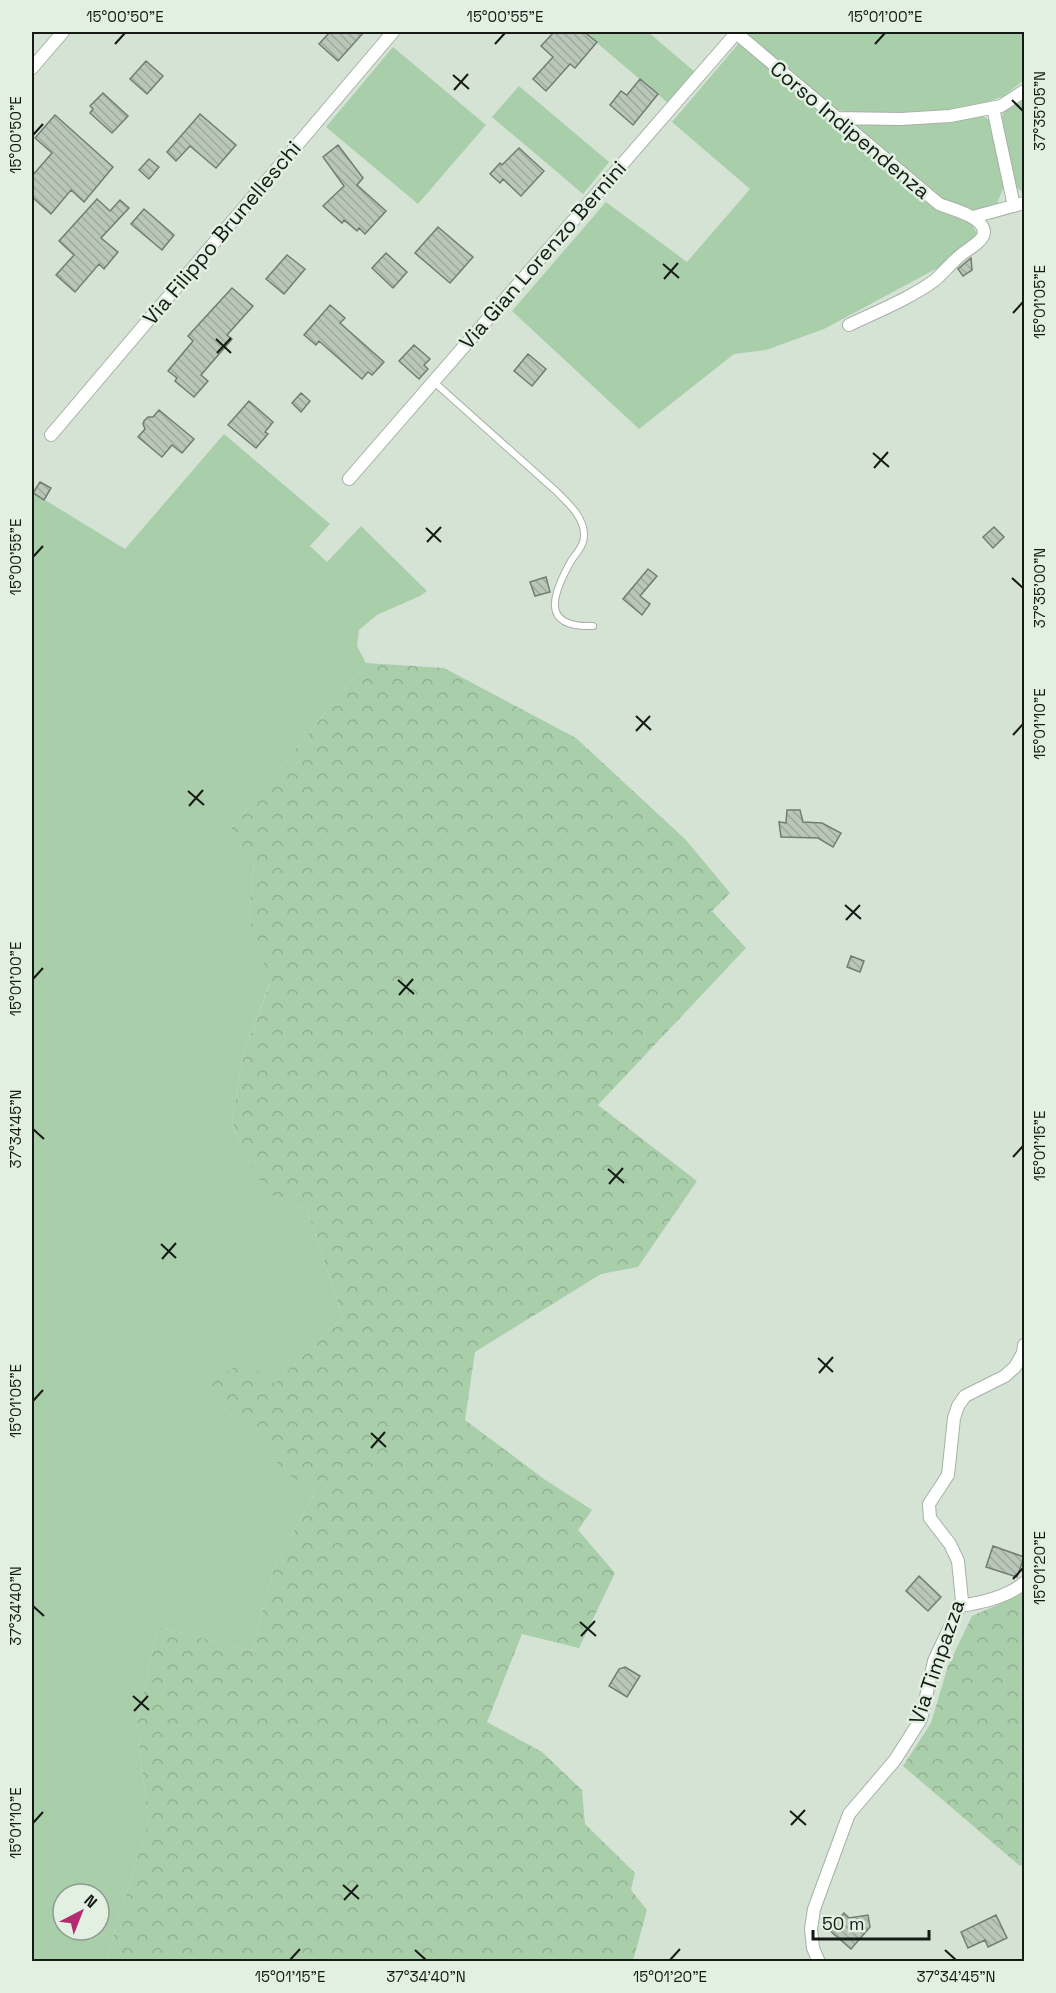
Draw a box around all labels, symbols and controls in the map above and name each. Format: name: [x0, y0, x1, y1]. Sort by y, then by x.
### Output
text: 15°00'50"E: [86, 7, 164, 26]
text: 15°00'55"E: [467, 7, 543, 26]
text: 15°01'00"E: [848, 7, 922, 26]
street label: Corso Indipendenza: [765, 55, 936, 205]
text: 37°35'05"N: [1030, 71, 1049, 151]
text: 15°00'50"E: [6, 96, 25, 174]
street label: Via Filippo Brunelleschi: [137, 135, 307, 330]
street label: Via Gian Lorenzo Bernini: [453, 155, 632, 355]
text: 15°01'05"E: [1030, 265, 1049, 339]
text: 15°00'55"E: [6, 519, 25, 595]
text: 37°35'00"N: [1030, 548, 1049, 628]
text: 15°01'10"E: [1030, 688, 1049, 760]
text: 15°01'00"E: [6, 942, 25, 1016]
text: 37°34'45"N: [6, 1090, 25, 1168]
text: 15°01'15"E: [1030, 1111, 1049, 1181]
text: 15°01'05"E: [6, 1364, 25, 1438]
text: 15°01'20"E: [1030, 1531, 1049, 1605]
text: 37°34'40"N: [6, 1566, 25, 1646]
street label: Via Timpazza: [903, 1596, 970, 1728]
text: 15°01'10"E: [6, 1787, 25, 1859]
north arrow: [51, 1882, 111, 1942]
text: N: [80, 1890, 102, 1913]
scale bar: [813, 1903, 928, 1941]
text: 50 m: [822, 1912, 864, 1935]
text: 15°01'15"E: [255, 1967, 325, 1986]
text: 37°34'40"N: [386, 1967, 466, 1986]
text: 15°01'20"E: [633, 1967, 707, 1986]
text: 37°34'45"N: [917, 1967, 995, 1986]

